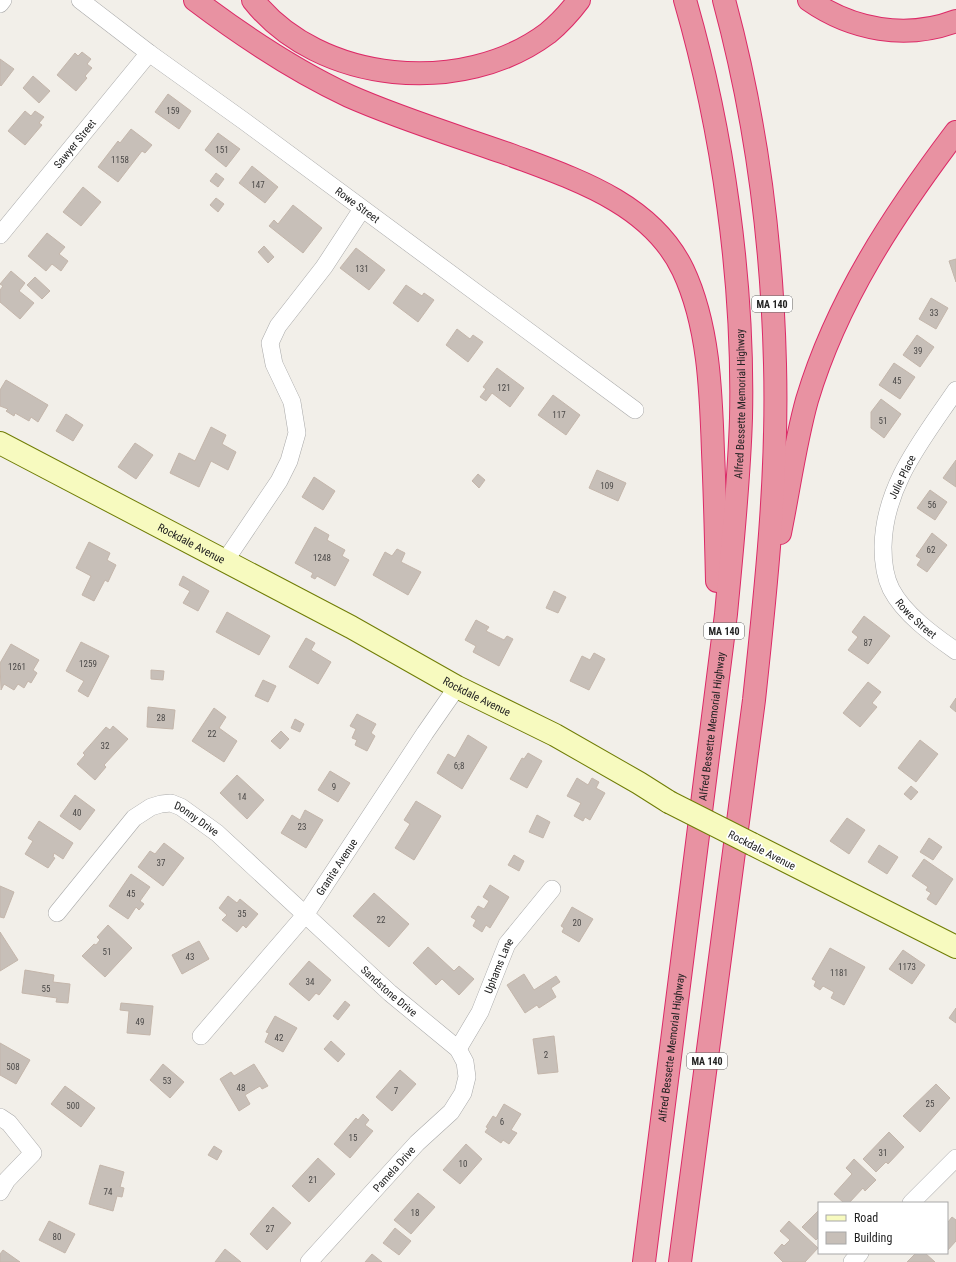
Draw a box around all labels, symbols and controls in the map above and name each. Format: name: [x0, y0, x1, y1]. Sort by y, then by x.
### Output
house number: 159: [166, 106, 180, 116]
street label: Sawyer Street: [51, 117, 99, 171]
house number: 151: [215, 145, 229, 155]
house number: 1158: [111, 155, 129, 165]
house number: 147: [251, 180, 265, 190]
street label: Rowe Street: [332, 185, 382, 226]
house number: 131: [355, 264, 369, 274]
road number: MA 140: [752, 296, 792, 312]
house number: 33: [930, 308, 938, 318]
street label: Alfred Bessette Memorial Highway: [732, 328, 748, 479]
house number: 39: [914, 346, 922, 356]
house number: 45: [893, 376, 902, 386]
house number: 121: [497, 383, 511, 393]
house number: 117: [552, 410, 566, 420]
house number: 51: [879, 416, 887, 426]
street label: Julie Place: [886, 453, 919, 501]
house number: 109: [600, 481, 614, 491]
house number: 56: [928, 500, 936, 510]
street label: Rockdale Avenue: [155, 521, 227, 567]
house number: 62: [927, 545, 936, 555]
house number: 1248: [313, 553, 331, 563]
street label: Rowe Street: [892, 596, 939, 642]
road number: MA 140: [704, 623, 744, 639]
house number: 87: [864, 638, 873, 648]
street label: Alfred Bessette Memorial Highway: [696, 651, 728, 802]
house number: 1259: [79, 659, 97, 669]
house number: 1261: [8, 662, 26, 672]
street label: Rockdale Avenue: [440, 674, 513, 719]
house number: 28: [157, 713, 165, 723]
house number: 22: [208, 729, 217, 739]
house number: 32: [101, 741, 110, 751]
house number: 6;8: [454, 761, 464, 771]
house number: 9: [332, 782, 336, 792]
house number: 14: [238, 792, 247, 802]
street label: Donny Drive: [172, 799, 221, 839]
house number: 40: [73, 808, 81, 818]
house number: 23: [298, 822, 306, 832]
street label: Rockdale Avenue: [726, 828, 798, 873]
street label: Granite Avenue: [314, 836, 360, 898]
house number: 37: [157, 858, 166, 868]
house number: 45: [127, 889, 136, 899]
house number: 35: [238, 909, 247, 919]
house number: 22: [377, 915, 386, 925]
house number: 20: [573, 918, 581, 928]
street label: Uphams Lane: [482, 935, 516, 996]
house number: 51: [103, 947, 111, 957]
house number: 43: [186, 952, 194, 962]
house number: 1173: [898, 962, 916, 972]
street label: Sandstone Drive: [358, 963, 420, 1020]
house number: 1181: [830, 968, 848, 978]
street label: Alfred Bessette Memorial Highway: [656, 972, 688, 1123]
house number: 34: [306, 977, 315, 987]
house number: 55: [42, 984, 51, 994]
house number: 49: [136, 1017, 144, 1027]
house number: 42: [275, 1033, 284, 1043]
house number: 2: [544, 1050, 549, 1060]
road number: MA 140: [687, 1053, 727, 1069]
house number: 508: [6, 1062, 20, 1072]
house number: 53: [163, 1076, 171, 1086]
house number: 48: [237, 1083, 245, 1093]
house number: 7: [394, 1086, 399, 1096]
house number: 25: [926, 1099, 935, 1109]
house number: 500: [66, 1101, 80, 1111]
house number: 6: [500, 1117, 504, 1127]
house number: 15: [349, 1133, 358, 1143]
street label: Pamela Drive: [370, 1144, 418, 1195]
house number: 31: [879, 1148, 887, 1158]
house number: 10: [459, 1159, 467, 1169]
house number: 21: [309, 1175, 317, 1185]
house number: 74: [104, 1187, 113, 1197]
legend: [818, 1202, 948, 1254]
house number: 18: [411, 1208, 419, 1218]
text: Road: [854, 1211, 878, 1225]
house number: 27: [266, 1224, 275, 1234]
text: Building: [854, 1231, 892, 1245]
house number: 80: [53, 1232, 61, 1242]

